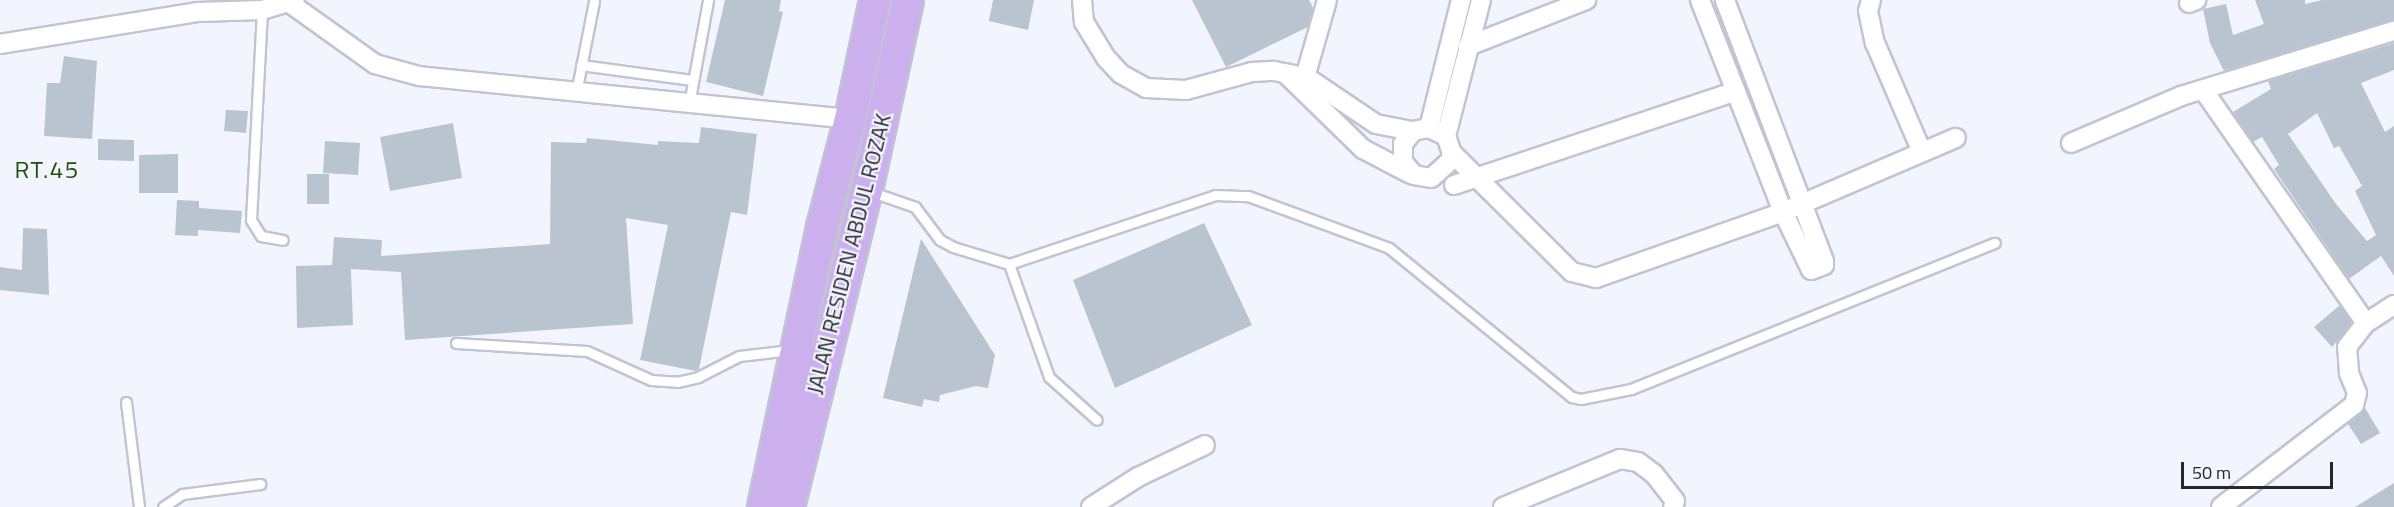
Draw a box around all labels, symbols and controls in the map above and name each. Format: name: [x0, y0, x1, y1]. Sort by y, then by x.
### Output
street label: JALAN RESIDEN ABDUL ROZAK: [801, 111, 897, 397]
district label: RT.45: [14, 156, 80, 184]
scale bar: [2184, 450, 2336, 488]
text: 50 m: [2192, 459, 2231, 486]

